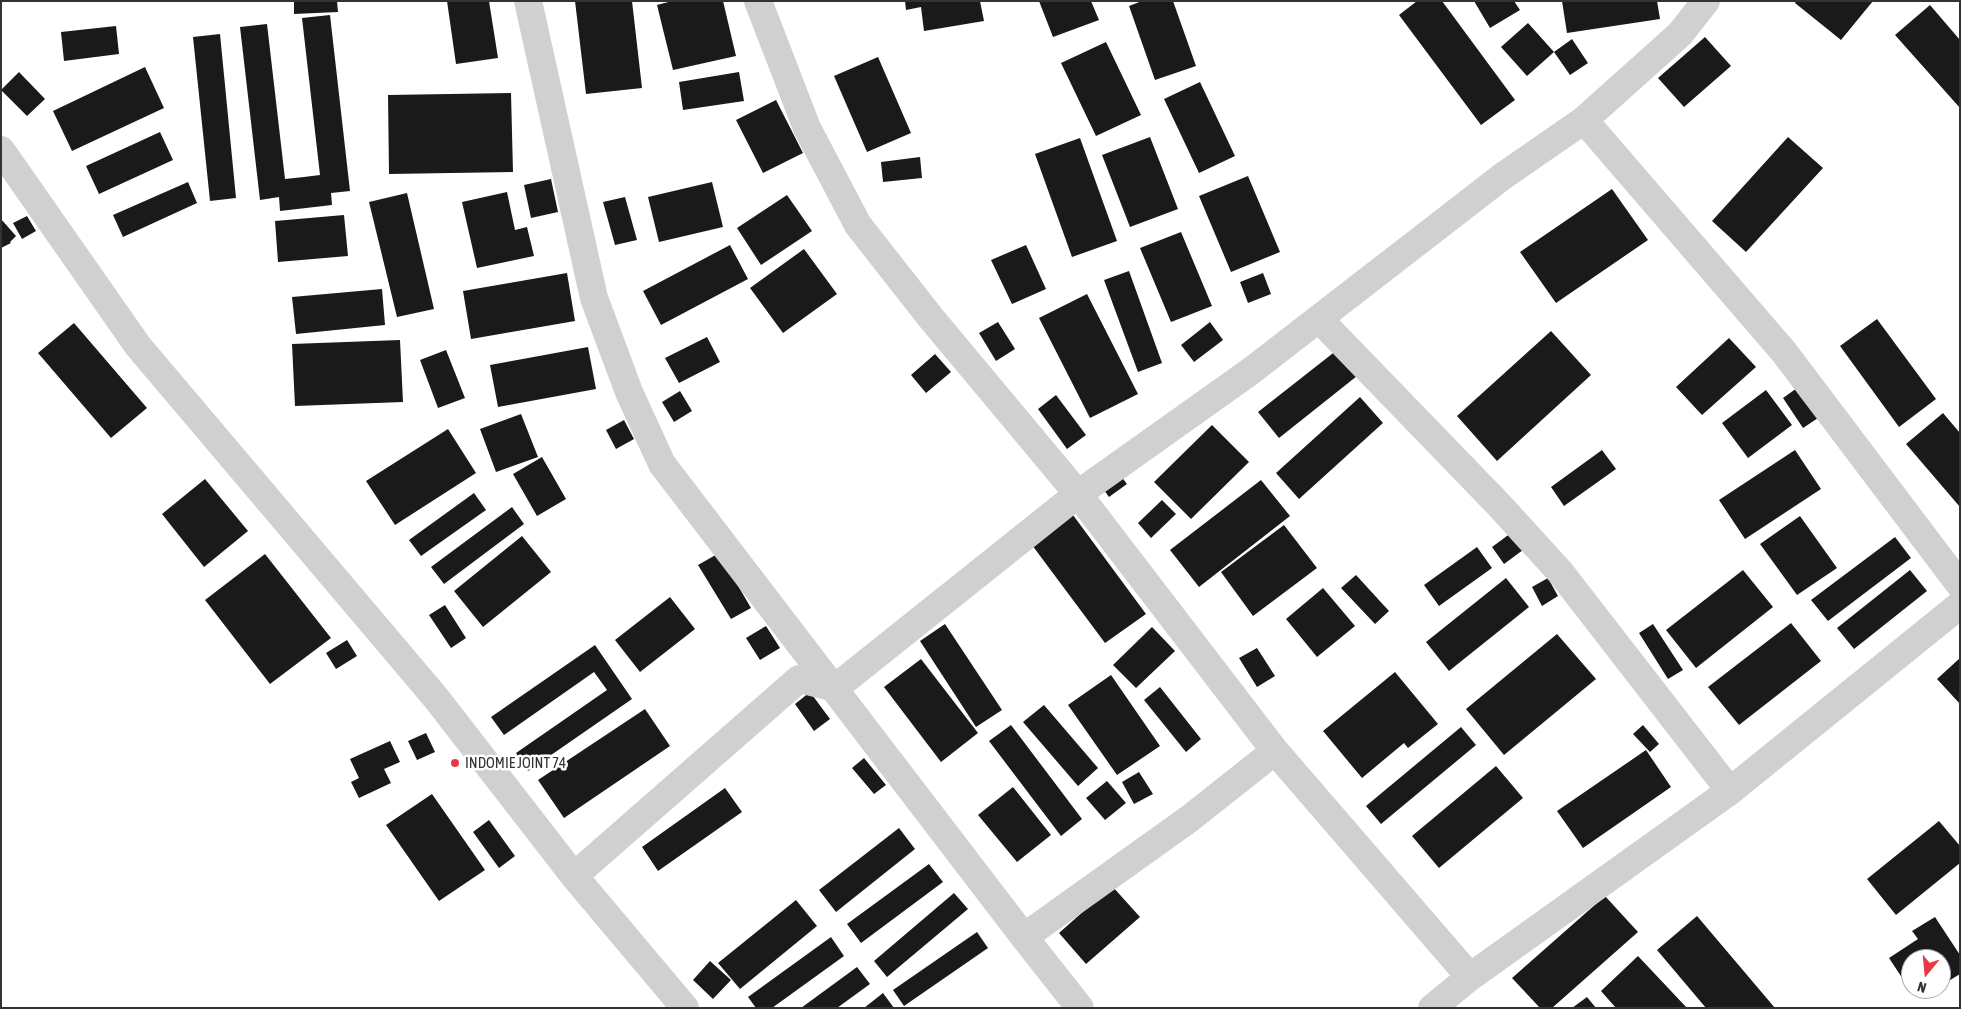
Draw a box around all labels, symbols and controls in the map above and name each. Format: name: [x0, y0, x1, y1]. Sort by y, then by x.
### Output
place label: INDOMIE JOINT 74: [465, 754, 566, 772]
marker: INDOMIE JOINT 74: [449, 757, 461, 769]
north arrow: [1901, 949, 1951, 999]
text: N: [1916, 979, 1928, 996]

